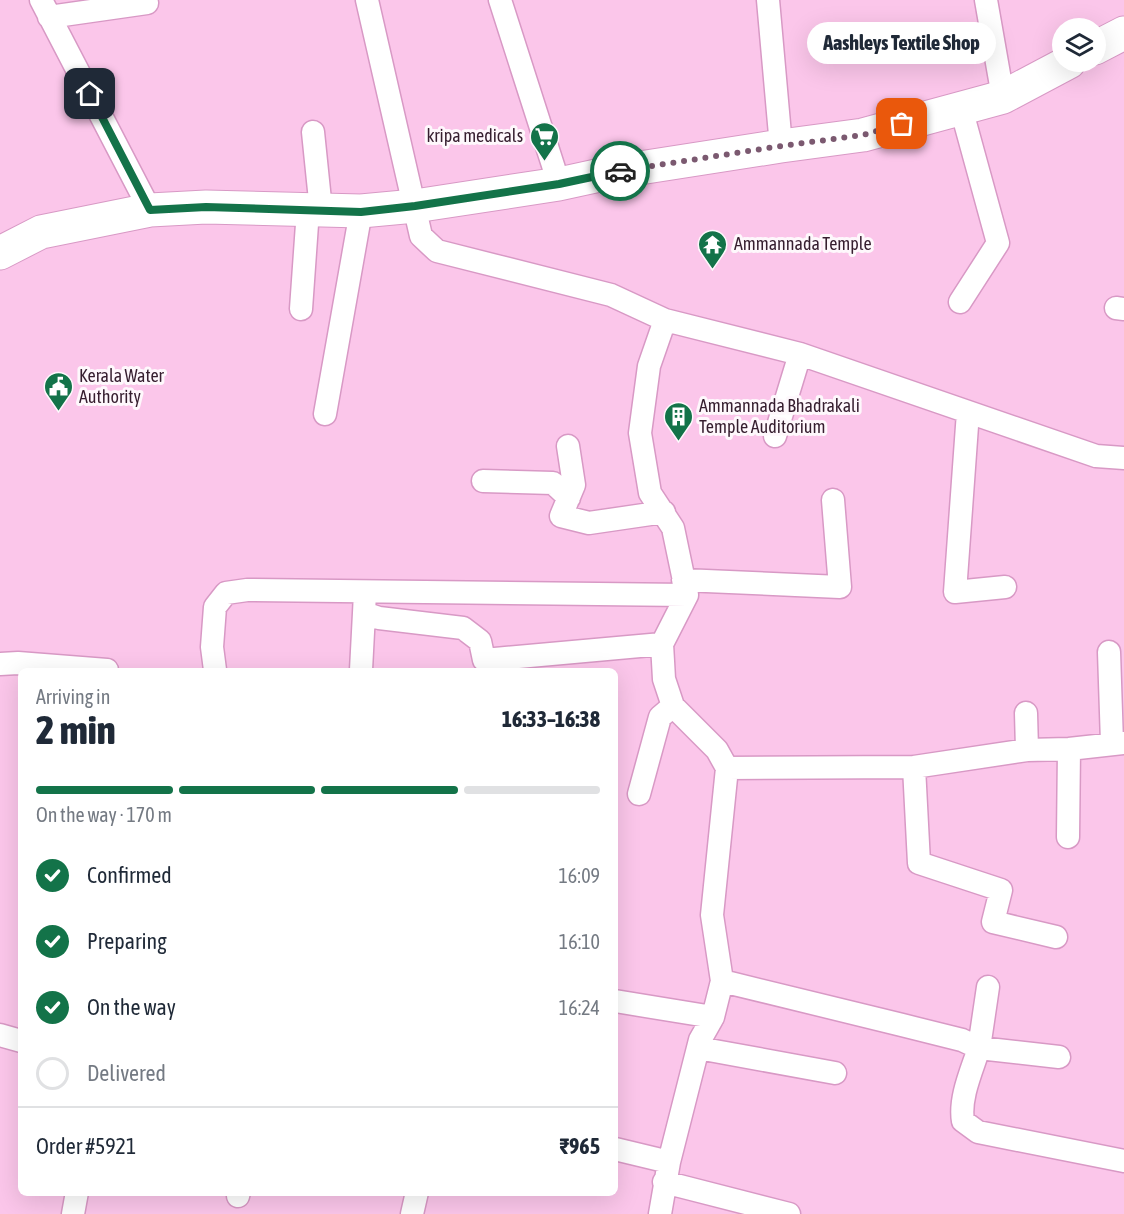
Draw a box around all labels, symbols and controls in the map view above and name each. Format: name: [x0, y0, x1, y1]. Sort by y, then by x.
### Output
map controls: [1052, 18, 1106, 72]
button: layers: [1052, 18, 1106, 72]
callout: Aashleys Textile Shop: [808, 22, 996, 64]
text: Aashleys Textile Shop: [823, 31, 980, 54]
pin: [64, 68, 115, 119]
icon: home: [73, 77, 106, 110]
pin: [876, 98, 927, 149]
icon: bag: [885, 107, 918, 140]
supermarket icon: kripa medicals: [528, 120, 560, 162]
place label: kripa medicals: [426, 125, 523, 146]
courier: [590, 141, 650, 201]
icon: car: [604, 155, 637, 188]
temple icon: Ammannada Temple: [697, 228, 729, 270]
place label: Ammannada Temple: [734, 233, 872, 254]
place label: Kerala Water Authority: [79, 365, 165, 407]
public building icon: Kerala Water Authority: [42, 370, 74, 412]
place label: Ammannada Bhadrakali Temple Auditorium: [699, 395, 860, 437]
building icon: Ammannada Bhadrakali Temple Auditorium: [662, 400, 694, 442]
text: Arriving in: [36, 685, 110, 708]
text: 16:33–16:38: [502, 706, 600, 732]
text: 2 min: [36, 708, 116, 752]
text: On the way · 170 m: [36, 803, 172, 826]
icon: check: [36, 859, 69, 892]
text: Confirmed: [87, 862, 172, 888]
text: 16:09: [558, 864, 600, 887]
icon: check: [36, 925, 69, 958]
text: Preparing: [87, 928, 167, 954]
text: 16:10: [559, 930, 600, 953]
icon: check: [36, 991, 69, 1024]
text: On the way: [87, 994, 176, 1020]
text: 16:24: [559, 996, 600, 1019]
text: Delivered: [87, 1060, 166, 1086]
text: Order #5921: [36, 1133, 136, 1159]
text: ₹965: [560, 1133, 600, 1159]

